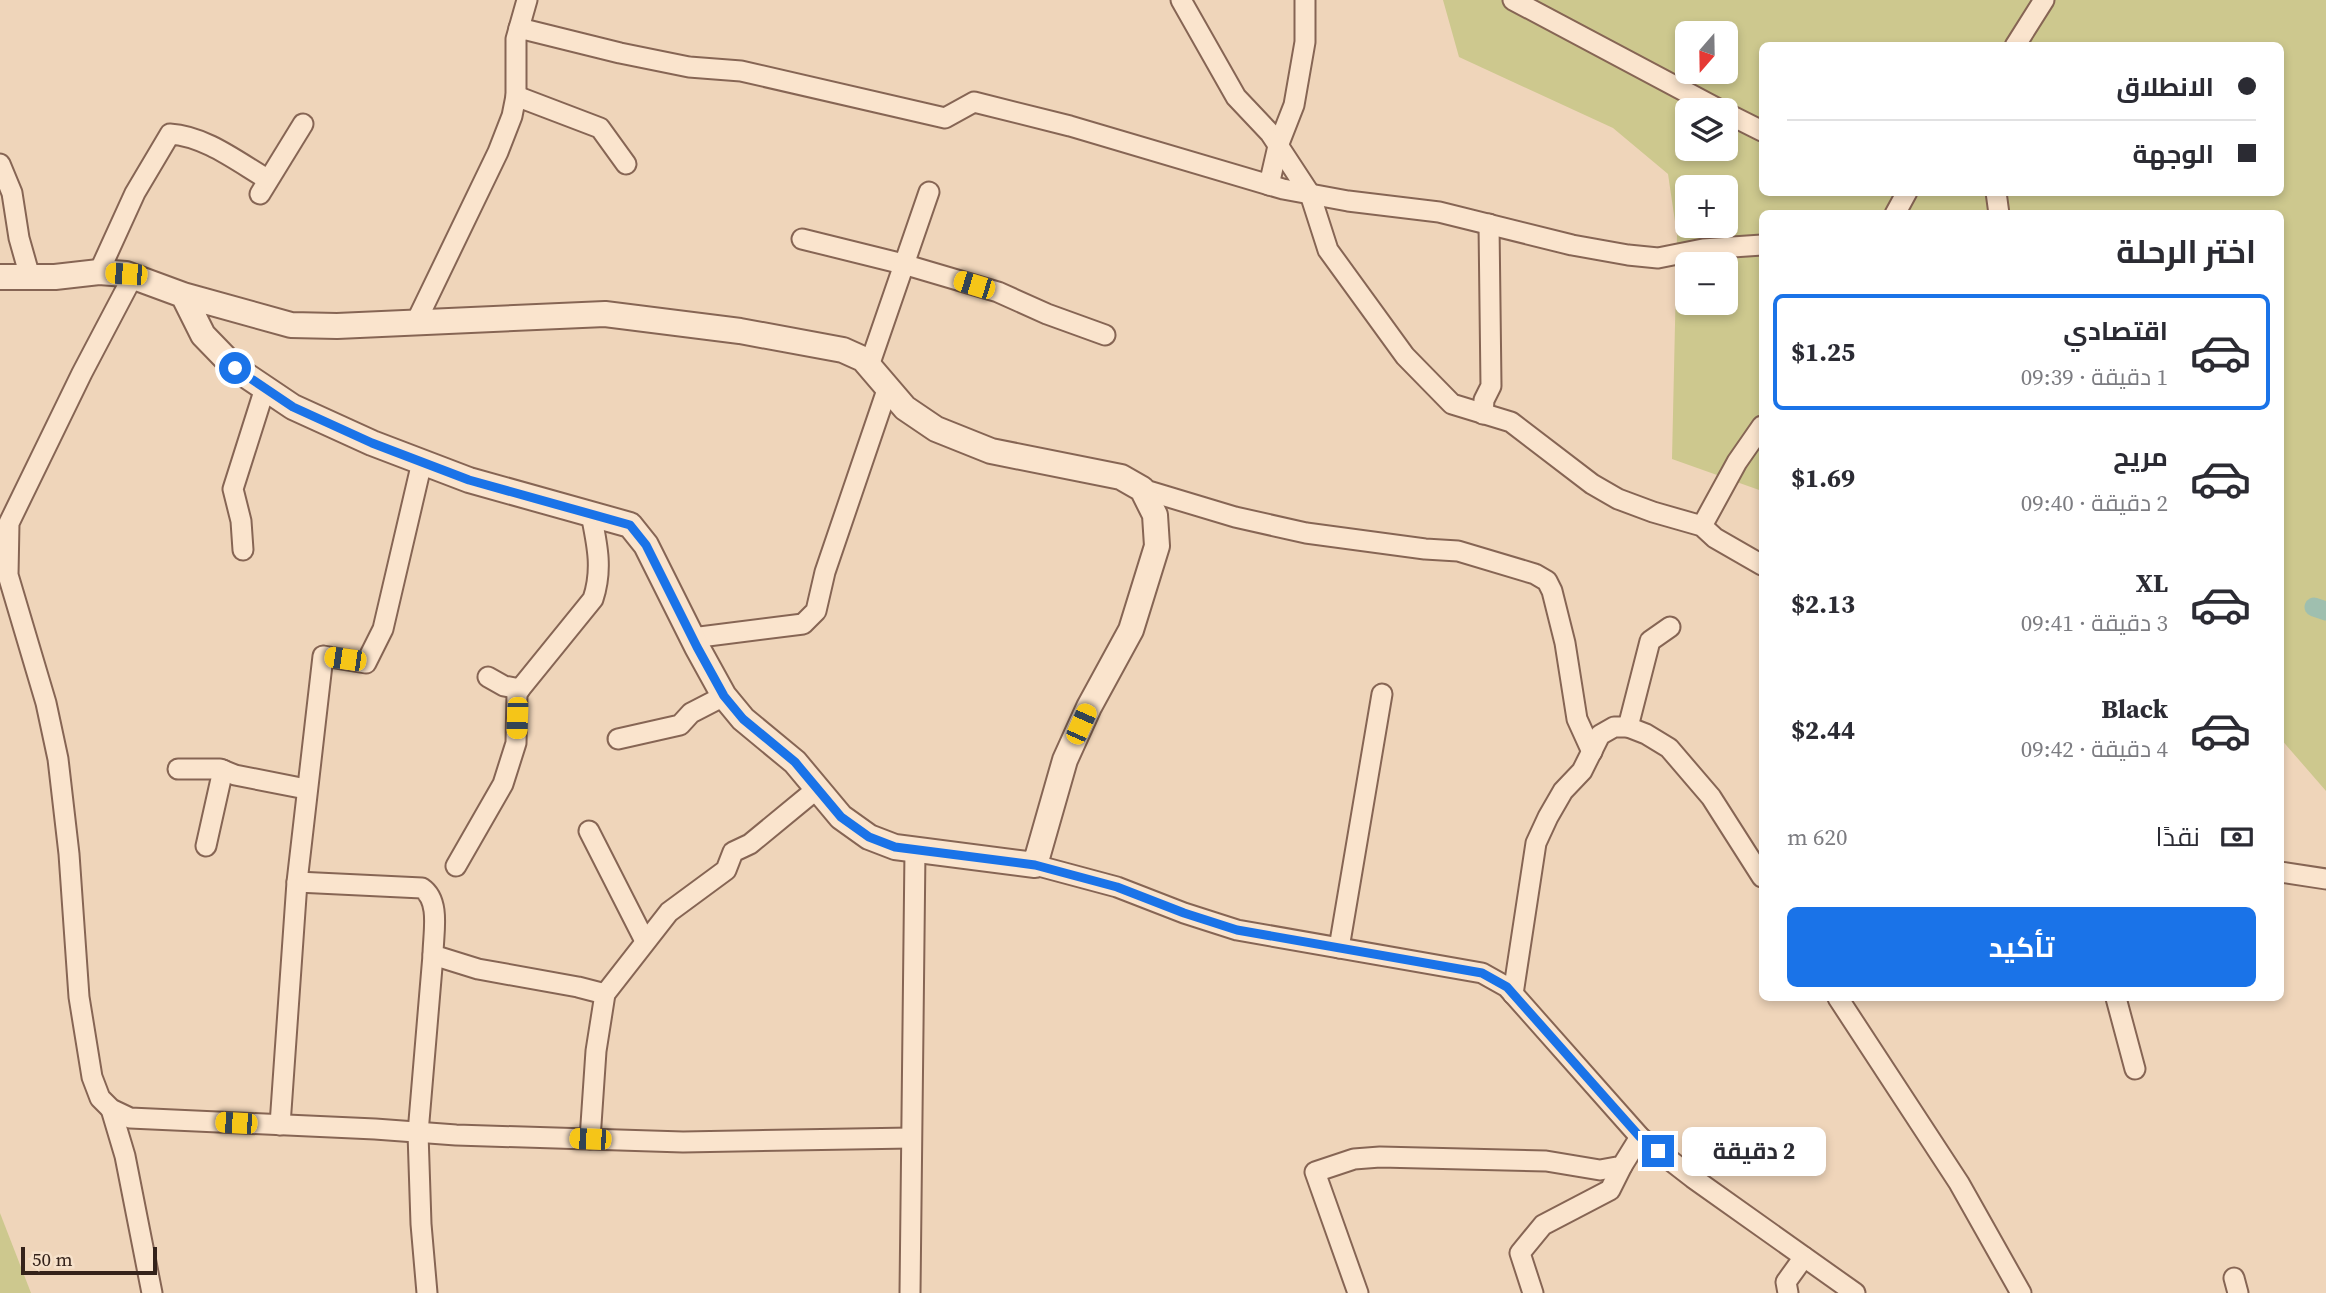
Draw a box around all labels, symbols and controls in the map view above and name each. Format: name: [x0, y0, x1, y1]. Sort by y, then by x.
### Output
north arrow: [1675, 21, 1738, 84]
map controls: [1675, 21, 1738, 315]
text: الانطلاق: [2116, 69, 2214, 105]
button: layers: [1675, 98, 1738, 161]
text: الوجهة: [2133, 136, 2214, 172]
button: +: [1675, 175, 1738, 238]
text: اختر الرحلة: [2116, 230, 2256, 274]
button: −: [1675, 252, 1738, 315]
car: [105, 262, 148, 286]
car: [951, 269, 998, 301]
text: اقتصادي: [2063, 313, 2168, 349]
icon: car: [2189, 321, 2252, 384]
text: $1.25: [1791, 334, 1855, 370]
route start: [219, 352, 251, 384]
text: 1 دقيقة · 09:39: [2021, 361, 2168, 393]
text: مريح: [2113, 439, 2168, 475]
icon: car: [2189, 447, 2252, 510]
text: $1.69: [1791, 460, 1855, 496]
text: 2 دقيقة · 09:40: [2021, 487, 2168, 519]
text: XL: [2136, 565, 2168, 601]
icon: car: [2189, 573, 2252, 636]
text: $2.13: [1791, 586, 1855, 622]
text: 3 دقيقة · 09:41: [2021, 607, 2168, 639]
car: [323, 646, 368, 672]
text: Black: [2101, 691, 2168, 727]
car: [506, 697, 529, 739]
icon: car: [2189, 699, 2252, 762]
car: [1063, 701, 1100, 747]
text: $2.44: [1791, 712, 1855, 748]
text: 4 دقيقة · 09:42: [2021, 733, 2168, 765]
icon: cash: [2218, 818, 2256, 856]
text: نقدًا: [2156, 819, 2200, 855]
text: 620 m: [1787, 821, 1848, 853]
button: تأكيد: [1787, 907, 2256, 987]
car: [215, 1111, 258, 1135]
callout: 2 دقيقة: [1682, 1126, 1826, 1176]
car: [569, 1128, 612, 1150]
route end: [1642, 1135, 1674, 1167]
text: 2 دقيقة: [1713, 1135, 1795, 1167]
scale bar: [21, 1244, 158, 1276]
text: 50 m: [32, 1246, 73, 1272]

